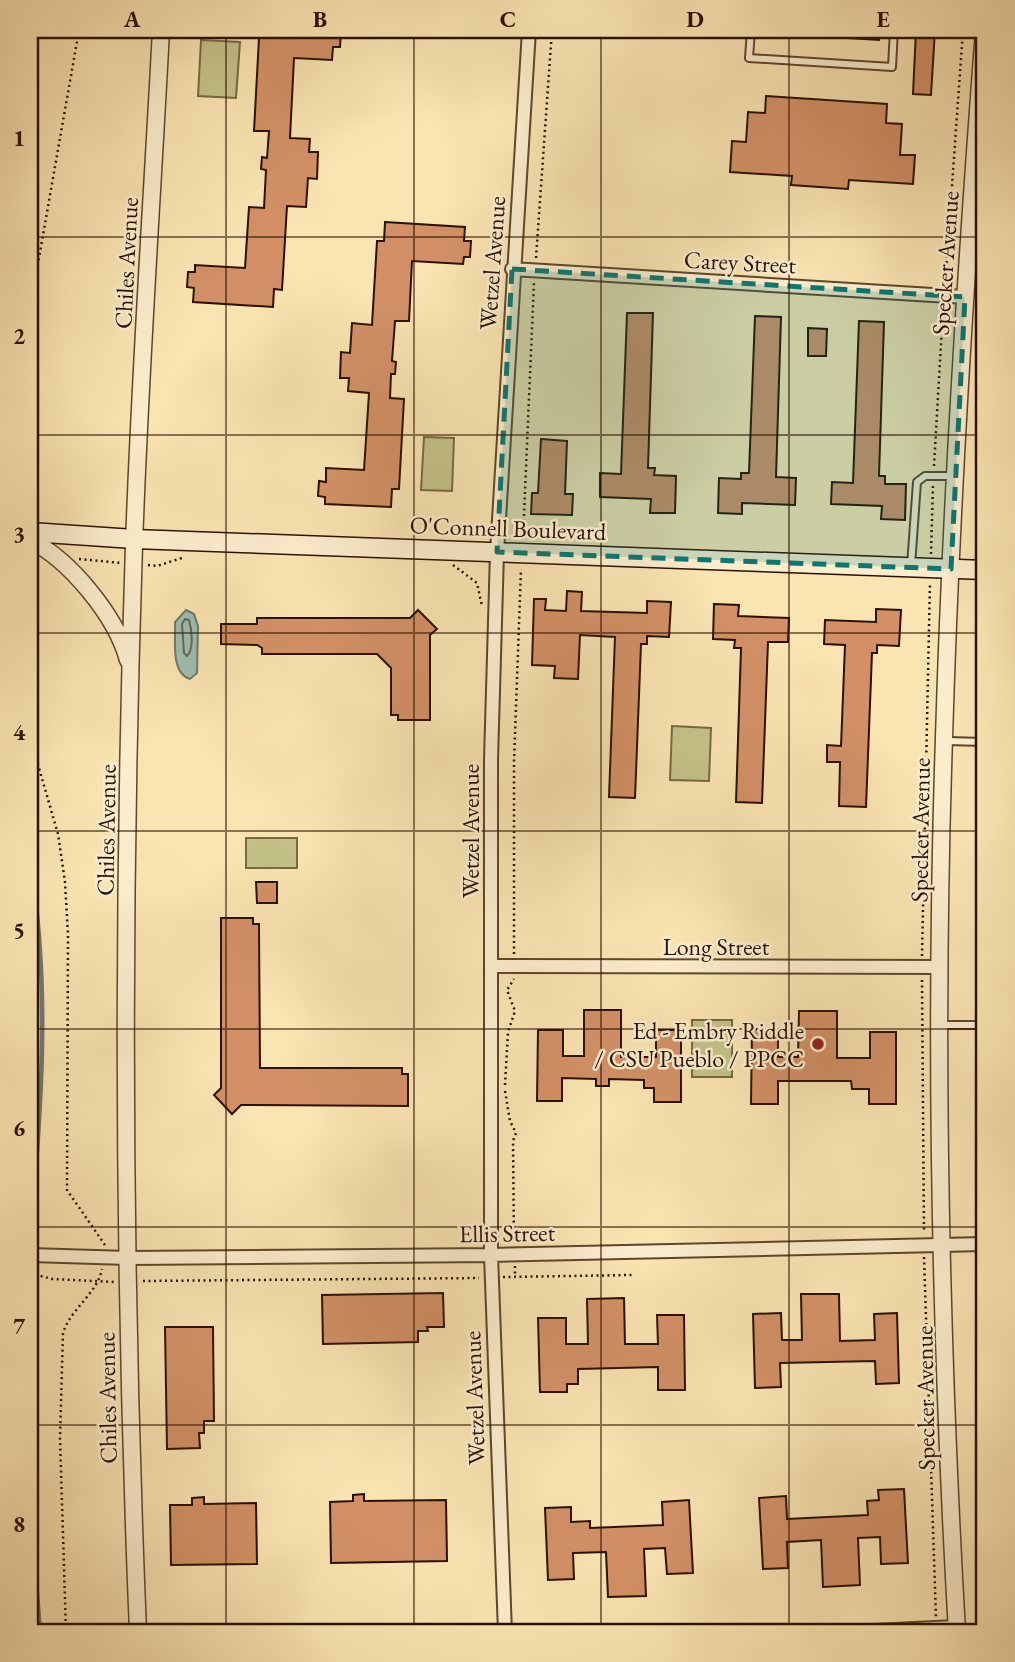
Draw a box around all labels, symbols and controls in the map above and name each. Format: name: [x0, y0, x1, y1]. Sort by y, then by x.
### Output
text: A: [123, 4, 141, 34]
text: B: [313, 4, 327, 34]
text: C: [500, 4, 516, 34]
text: D: [686, 4, 704, 34]
text: E: [876, 4, 890, 34]
text: 1: [13, 123, 25, 153]
street label: Specker Avenue: [924, 190, 966, 336]
street label: Wetzel Avenue: [472, 195, 512, 331]
street label: Chiles Avenue: [107, 196, 145, 330]
street label: Carey Street: [683, 244, 797, 280]
text: 2: [13, 321, 25, 351]
street label: O'Connell Boulevard: [409, 509, 608, 547]
text: 3: [13, 519, 25, 549]
text: 4: [13, 717, 26, 747]
street label: Specker Avenue: [903, 757, 937, 903]
street label: Chiles Avenue: [89, 764, 123, 896]
street label: Wetzel Avenue: [455, 764, 486, 898]
text: 5: [13, 915, 25, 945]
street label: Long Street: [663, 931, 770, 962]
place label: Ed - Embry Riddle / CSU Pueblo / PPCC: [594, 1015, 804, 1074]
marker: Ed - Embry Riddle / CSU Pueblo / PPCC: [810, 1036, 826, 1052]
text: 6: [13, 1113, 25, 1143]
street label: Ellis Street: [459, 1217, 556, 1249]
text: 7: [13, 1311, 26, 1341]
street label: Specker Avenue: [908, 1325, 942, 1471]
street label: Wetzel Avenue: [456, 1330, 492, 1466]
street label: Chiles Avenue: [90, 1332, 124, 1464]
text: 8: [13, 1509, 25, 1539]

